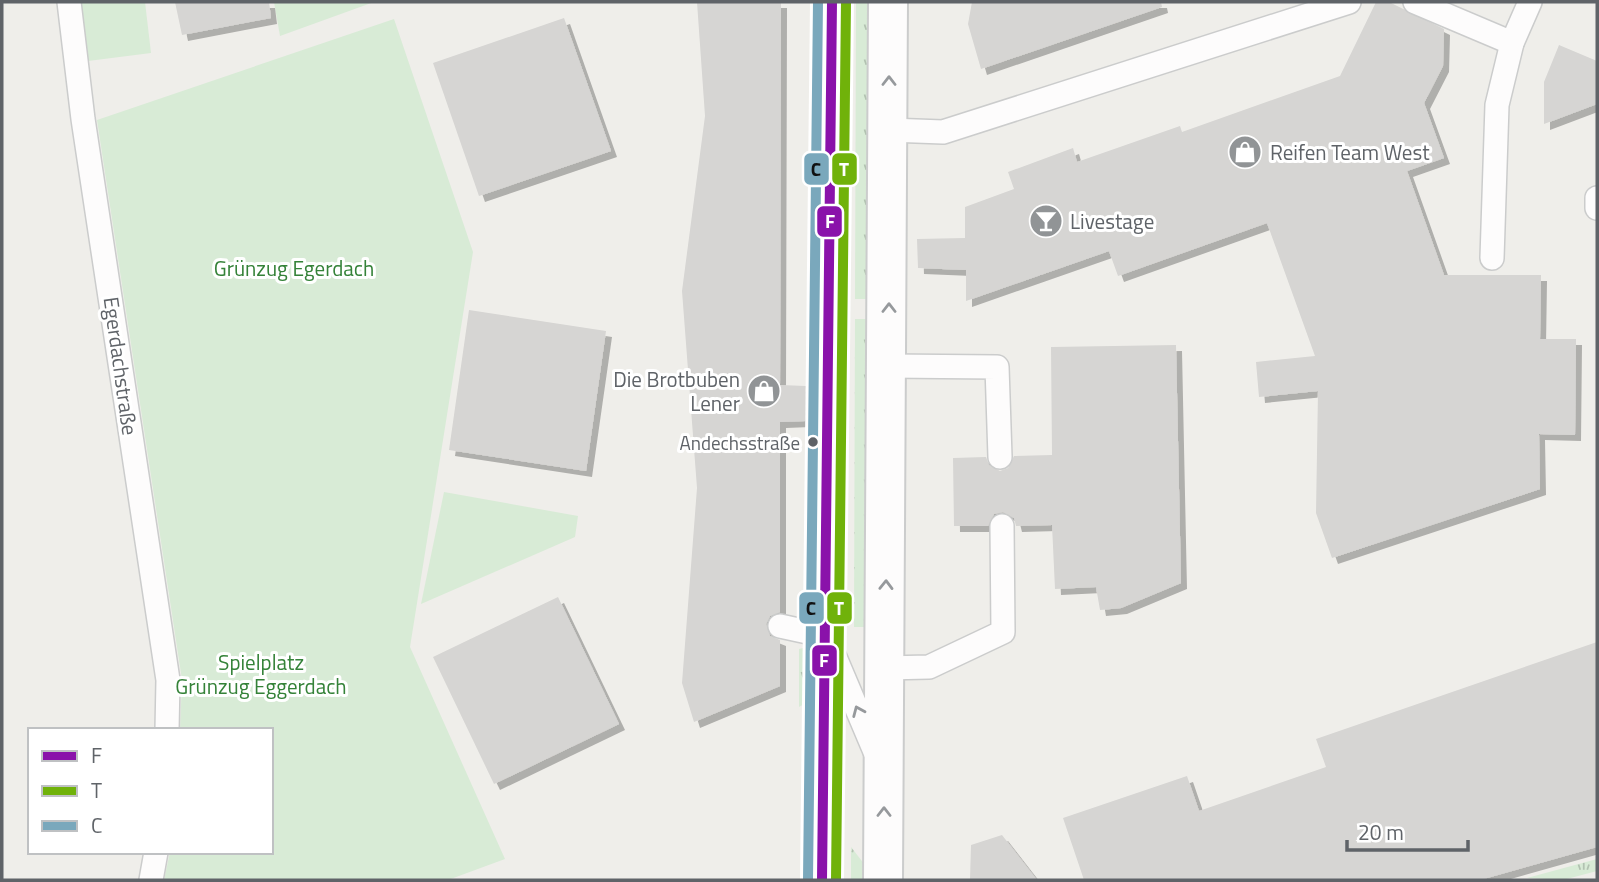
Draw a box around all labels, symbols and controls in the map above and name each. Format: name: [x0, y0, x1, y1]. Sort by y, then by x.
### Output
one-way arrow: [881, 75, 897, 85]
shop icon: Reifen Team West: [1226, 133, 1264, 171]
place label: Reifen Team West: [1270, 136, 1430, 168]
line badge: C: [803, 152, 830, 186]
line badge: T: [831, 152, 858, 186]
text: C: [811, 154, 821, 183]
text: T: [839, 154, 849, 183]
bar icon: Livestage: [1027, 202, 1065, 240]
line badge: F: [816, 205, 843, 238]
place label: Livestage: [1070, 205, 1154, 237]
text: F: [825, 206, 835, 235]
park label: Grünzug Egerdach: [214, 252, 374, 284]
street label: Egerdachstraße: [95, 295, 147, 437]
one-way arrow: [881, 302, 897, 313]
place label: Die Brotbuben Lener: [613, 363, 740, 419]
shop icon: Die Brotbuben Lener: [745, 372, 783, 410]
place label: Andechsstraße: [679, 428, 800, 457]
marker: Andechsstraße: [806, 435, 820, 449]
one-way arrow: [878, 579, 893, 590]
line badge: C: [798, 591, 825, 625]
line badge: T: [826, 591, 853, 625]
text: C: [806, 593, 816, 622]
text: T: [834, 593, 844, 622]
line badge: F: [811, 644, 838, 677]
text: F: [819, 645, 829, 674]
park label: Spielplatz Grünzug Eggerdach: [175, 646, 347, 702]
one-way arrow: [852, 705, 866, 718]
legend: [28, 728, 273, 854]
text: F: [91, 739, 102, 771]
text: T: [91, 774, 102, 806]
one-way arrow: [876, 806, 892, 817]
scale bar: [1347, 808, 1468, 852]
text: C: [91, 809, 102, 841]
text: 20 m: [1358, 816, 1404, 848]

